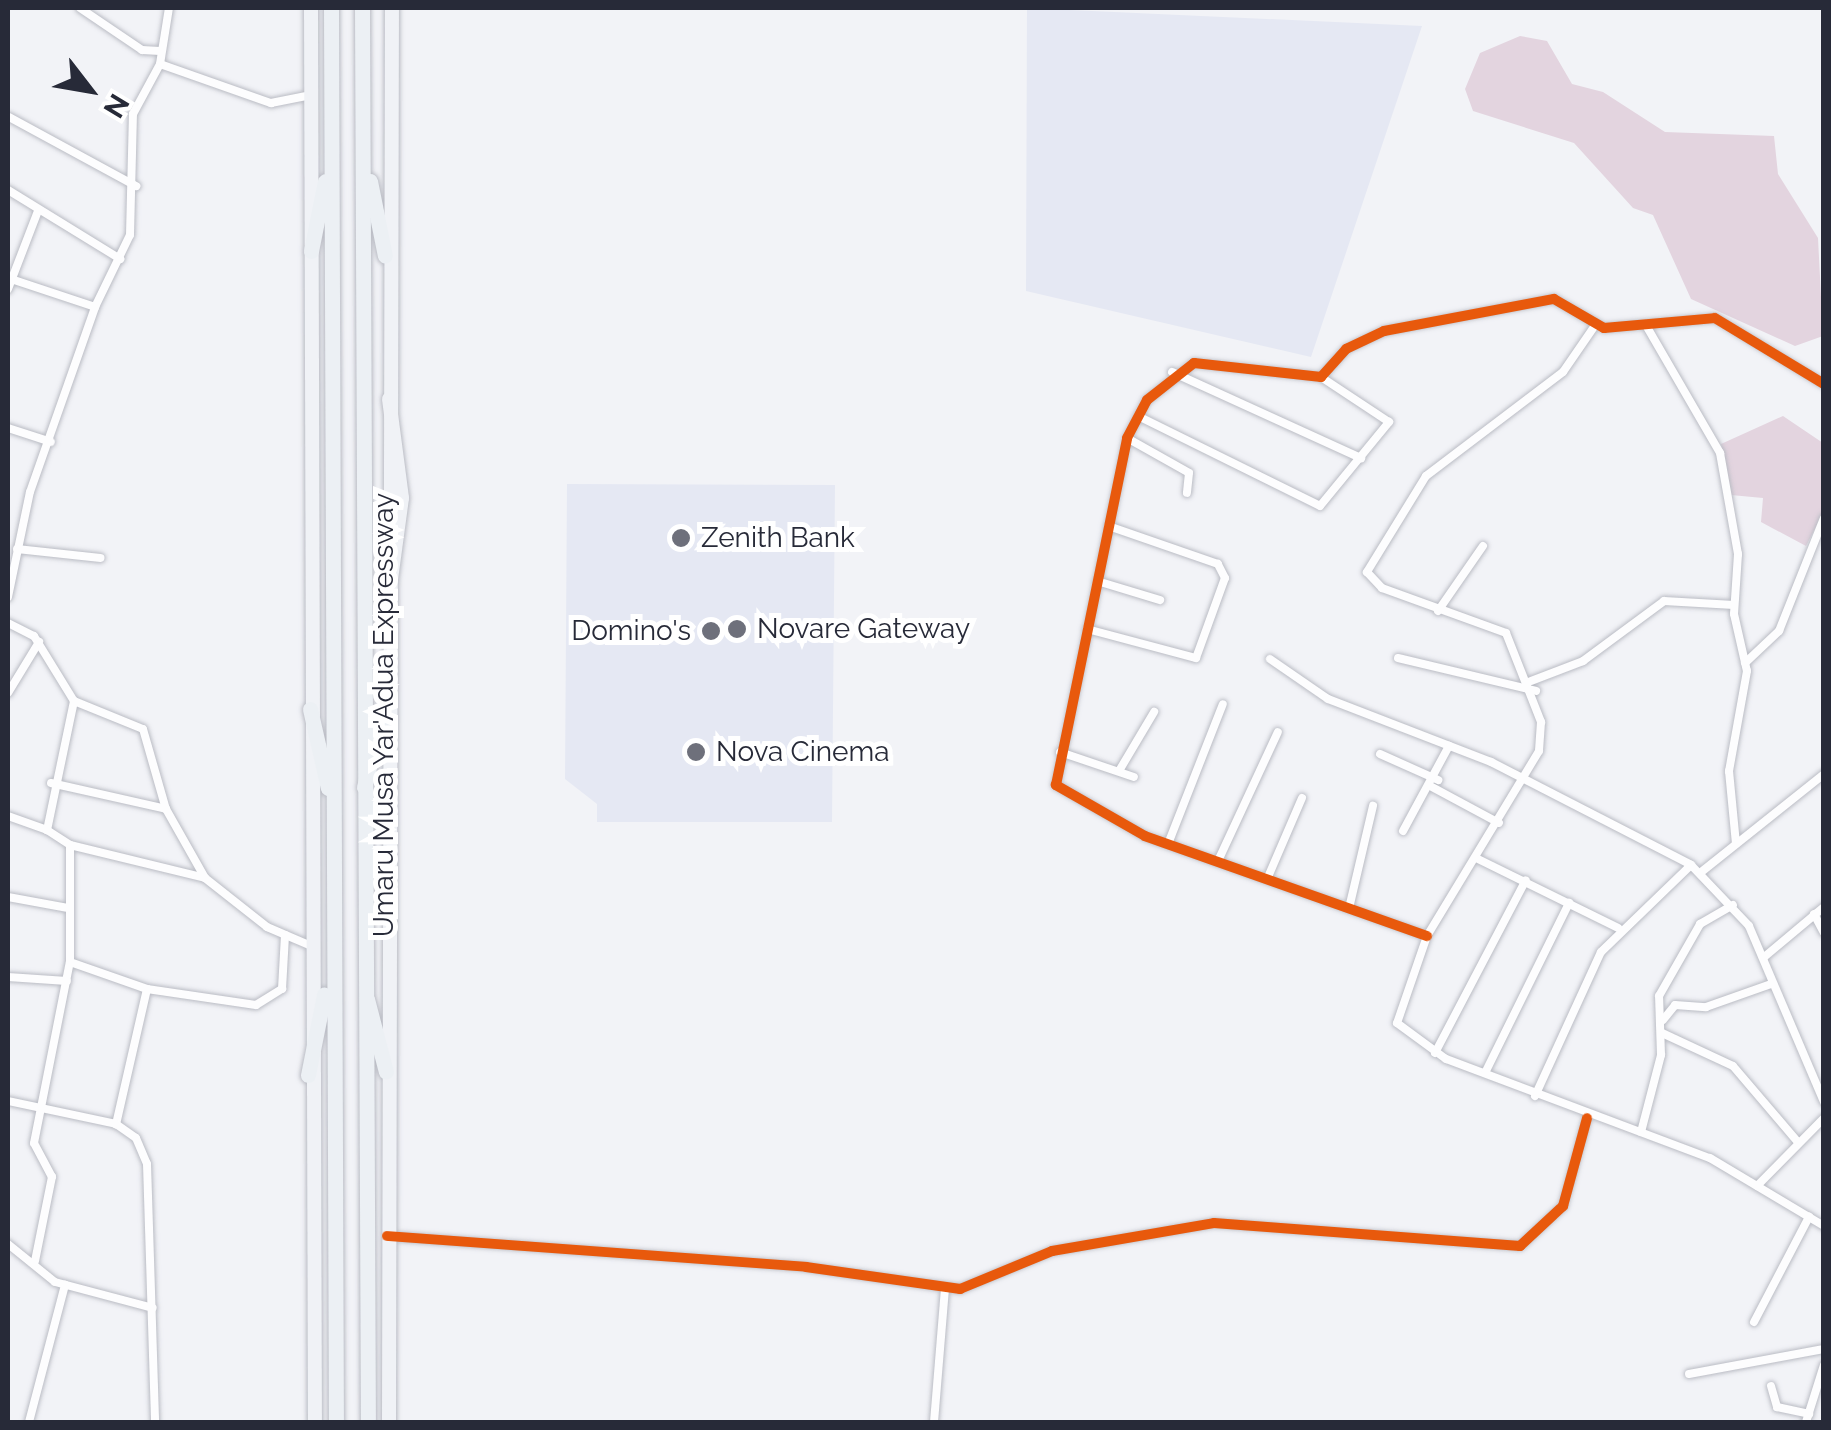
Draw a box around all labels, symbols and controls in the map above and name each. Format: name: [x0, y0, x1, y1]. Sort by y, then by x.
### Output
north arrow: [40, 40, 140, 140]
text: N: [96, 88, 136, 123]
street label: Umaru Musa Yar'Adua Expressway: [367, 492, 401, 938]
place label: Zenith Bank: [701, 521, 855, 555]
marker: Zenith Bank: [670, 527, 692, 549]
place label: Novare Gateway: [757, 612, 970, 646]
place label: Domino's: [571, 614, 691, 648]
marker: Novare Gateway: [726, 618, 748, 640]
marker: Domino's: [700, 620, 722, 642]
place label: Nova Cinema: [716, 735, 890, 769]
marker: Nova Cinema: [685, 741, 707, 763]

